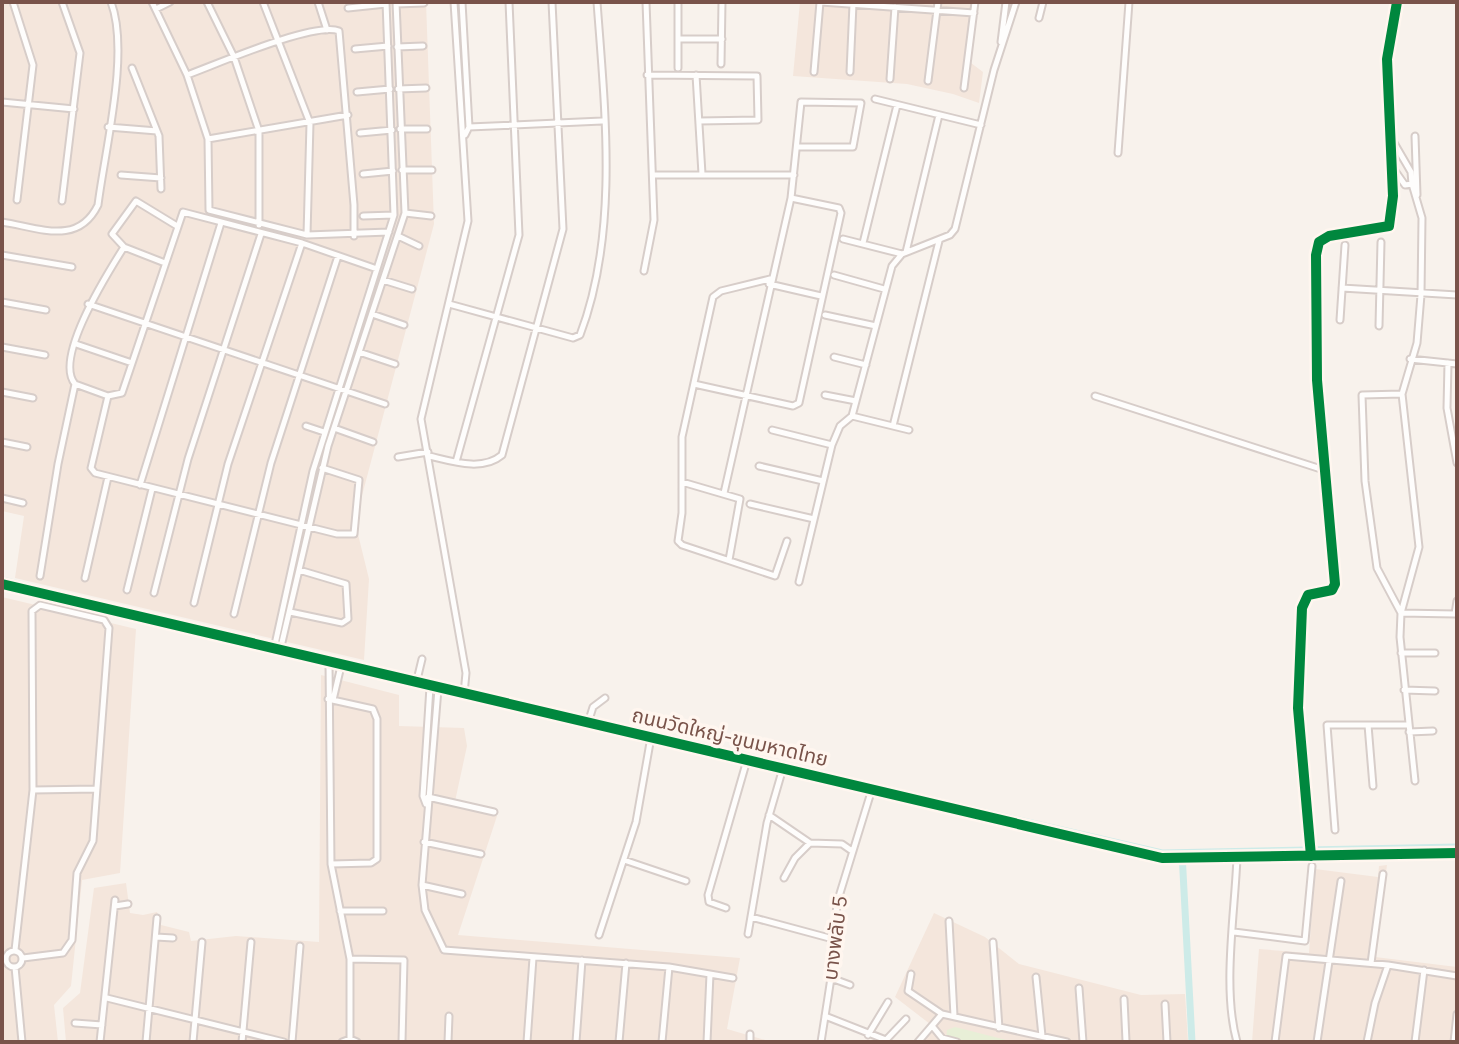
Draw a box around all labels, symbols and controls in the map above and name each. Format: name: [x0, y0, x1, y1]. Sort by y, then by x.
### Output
street label: ถนนวัดใหญ่-ขุนมหาดไทย: [630, 703, 830, 771]
street label: บางพลับ 5: [818, 894, 852, 982]

